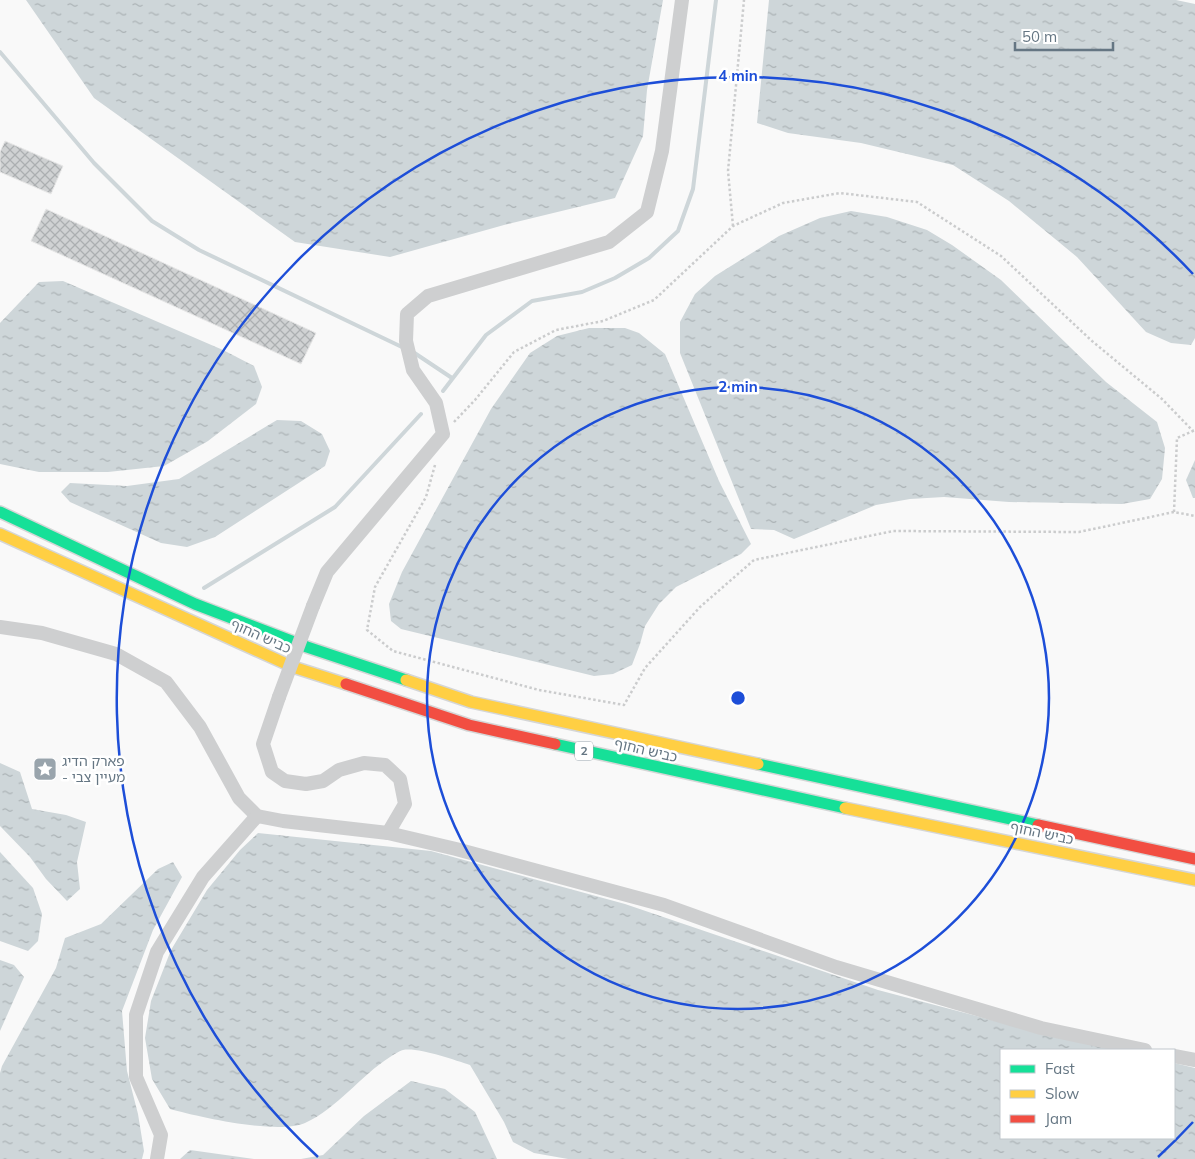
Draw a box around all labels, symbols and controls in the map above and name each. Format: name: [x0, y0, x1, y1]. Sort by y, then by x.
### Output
scale bar: [1015, 20, 1112, 52]
text: 50 m: [1022, 27, 1057, 46]
text: 4 min: [718, 66, 758, 85]
text: 2 min: [718, 377, 758, 396]
street label: כביש החוף: [228, 615, 294, 657]
centre of rings: [729, 689, 747, 707]
street label: כביש החוף: [613, 734, 679, 766]
road number: 2: [575, 741, 593, 760]
place label: פארק הדיג - מעיין צבי: [62, 752, 125, 786]
place icon: פארק הדיג - מעיין צבי: [32, 756, 58, 782]
street label: כביש החוף: [1009, 818, 1075, 848]
legend: [1000, 1049, 1175, 1139]
text: Fast: [1045, 1059, 1075, 1078]
text: Slow: [1045, 1084, 1079, 1103]
text: Jam: [1045, 1109, 1072, 1128]

